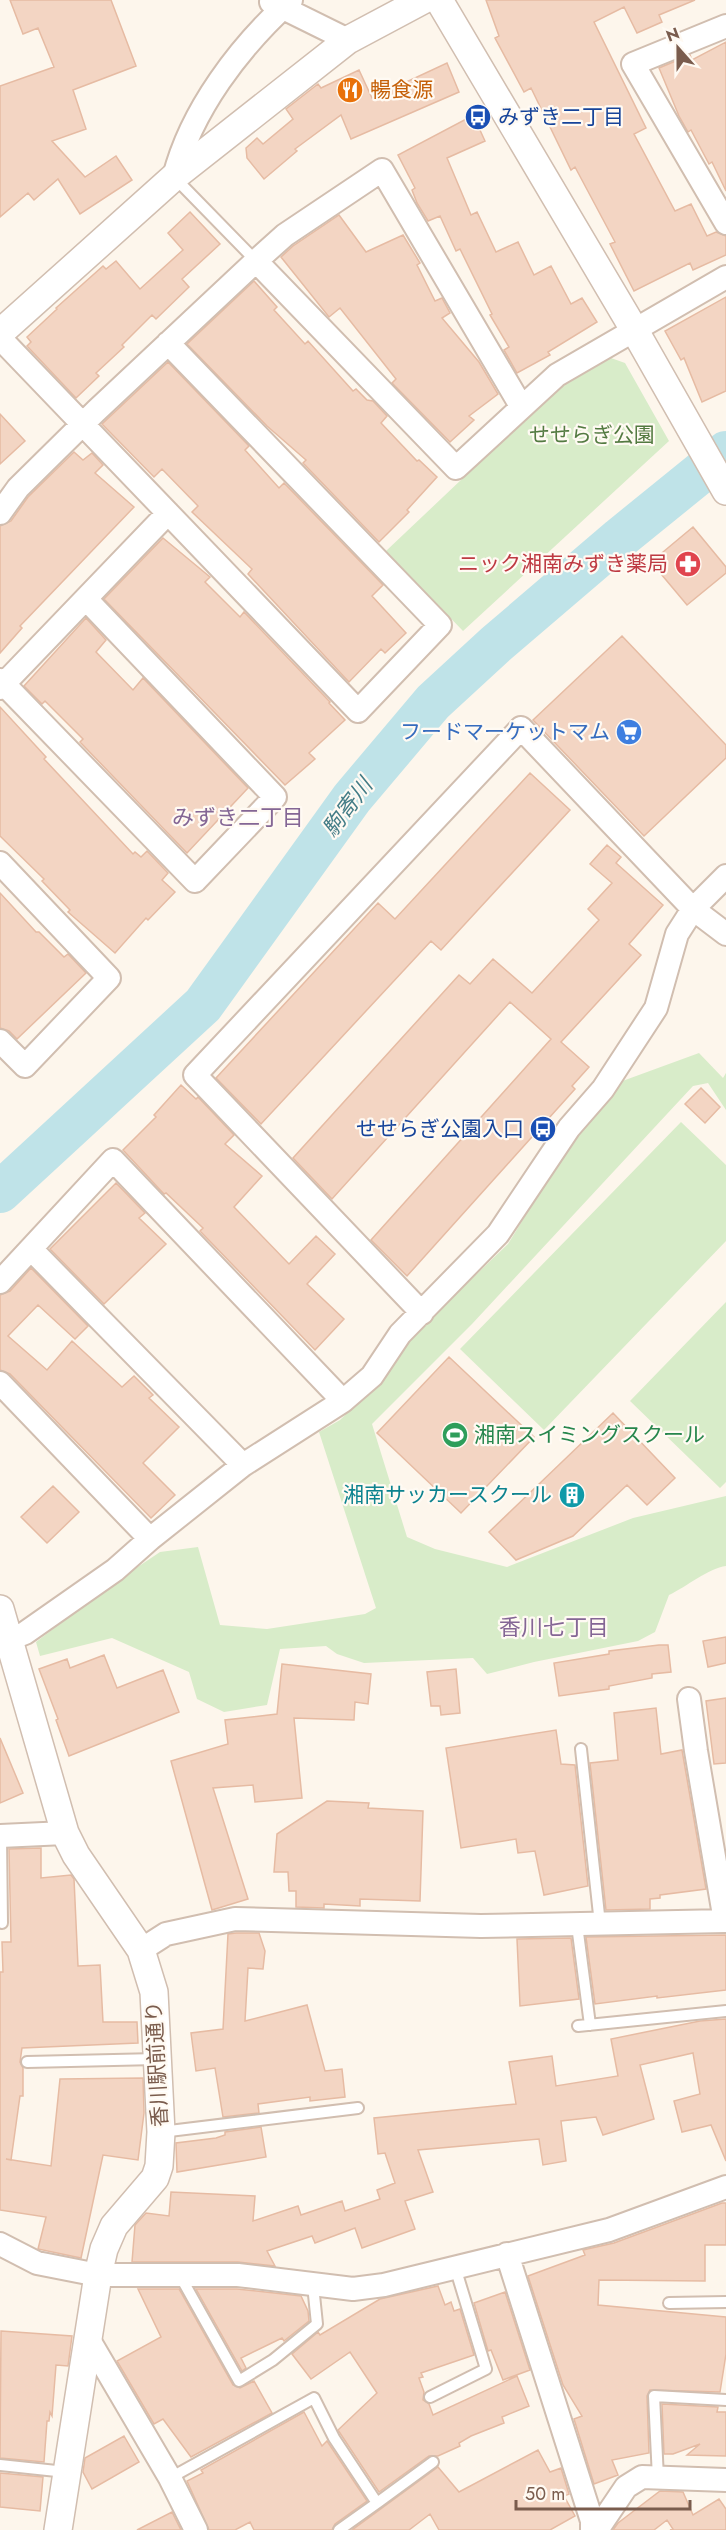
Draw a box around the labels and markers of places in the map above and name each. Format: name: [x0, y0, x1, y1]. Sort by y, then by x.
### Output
restaurant icon: 暢食源: [335, 75, 365, 105]
place label: 暢食源: [370, 75, 433, 105]
bus stop icon: みずき二丁目: [463, 102, 493, 132]
place label: みずき二丁目: [498, 102, 624, 132]
place label: ニック湘南みずき薬局: [458, 549, 668, 579]
pharmacy icon: ニック湘南みずき薬局: [673, 549, 703, 579]
place label: フードマーケットマム: [400, 717, 610, 747]
supermarket icon: フードマーケットマム: [614, 717, 644, 747]
place label: せせらぎ公園入口: [356, 1114, 524, 1144]
bus stop icon: せせらぎ公園入口: [528, 1114, 558, 1144]
sports icon: 湘南スイミングスクール: [440, 1420, 470, 1450]
place label: 湘南スイミングスクール: [474, 1420, 705, 1450]
place label: 湘南サッカースクール: [343, 1480, 552, 1510]
building icon: 湘南サッカースクール: [557, 1480, 587, 1510]

